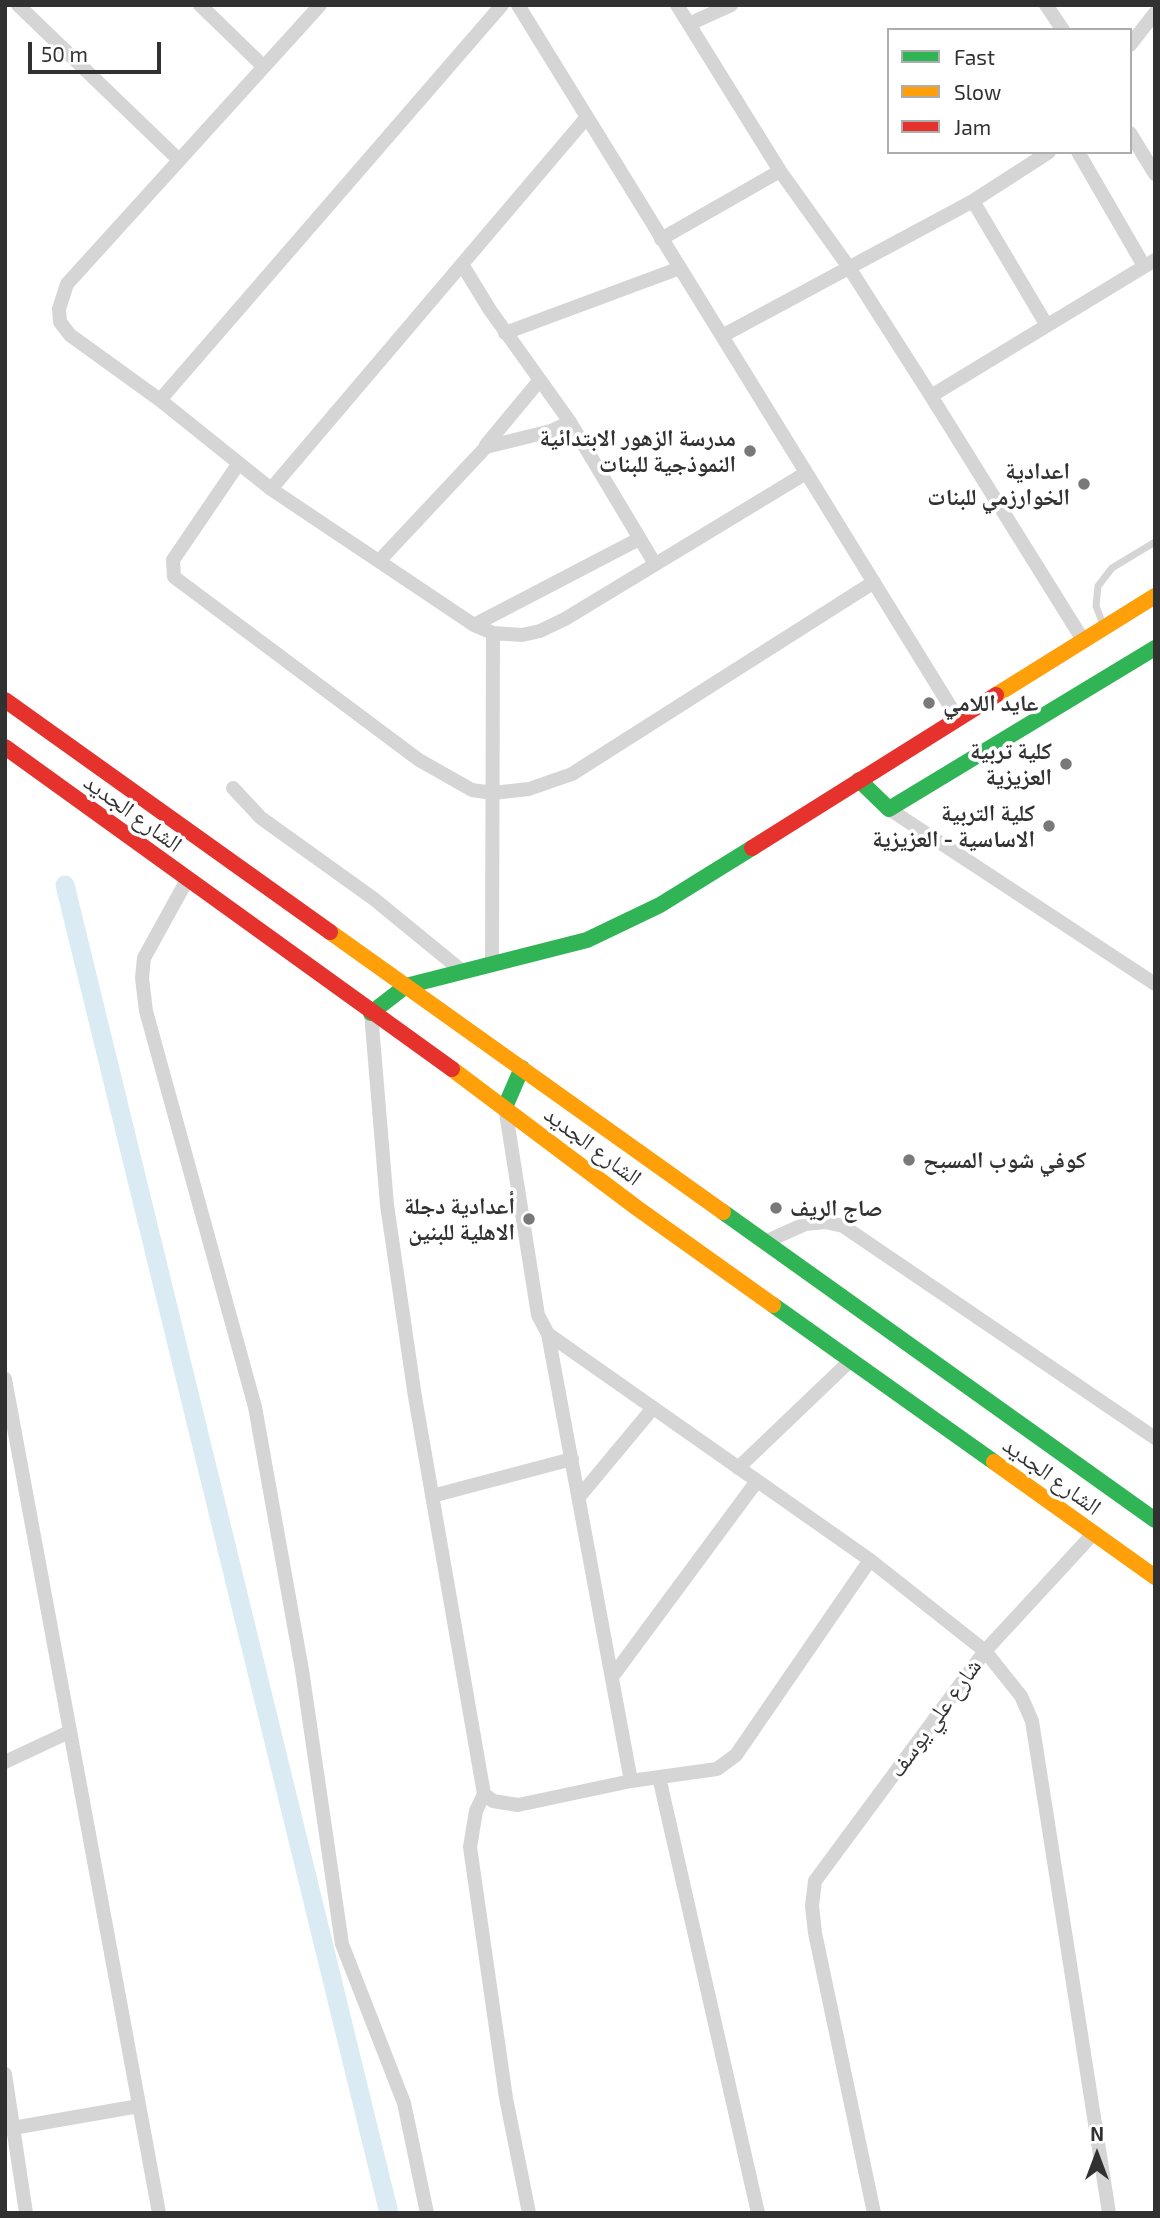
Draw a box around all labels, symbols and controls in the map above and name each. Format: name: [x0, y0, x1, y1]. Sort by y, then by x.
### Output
scale bar: [32, 28, 164, 72]
legend: [887, 28, 1132, 154]
text: 50 m: [41, 41, 88, 66]
text: Fast: [954, 44, 995, 69]
text: Slow: [954, 79, 1001, 104]
text: Jam: [954, 114, 991, 139]
place label: مدرسة الزهور الابتدائية النموذجية للبنات: [539, 424, 736, 478]
marker: مدرسة الزهور الابتدائية النموذجية للبنات: [742, 443, 758, 459]
place label: اعدادية الخوارزمي للبنات: [927, 457, 1070, 511]
marker: اعدادية الخوارزمي للبنات: [1076, 476, 1092, 492]
place label: عايد اللامي: [943, 689, 1038, 717]
marker: عايد اللامي: [921, 695, 937, 711]
place label: كلية تربية العزيزية: [970, 737, 1052, 791]
marker: كلية تربية العزيزية: [1058, 756, 1074, 772]
street label: الشارع الجديد: [79, 768, 187, 858]
place label: كلية التربية الاساسية - العزيزية: [872, 799, 1035, 853]
marker: كلية التربية الاساسية - العزيزية: [1041, 818, 1057, 834]
street label: الشارع الجديد: [539, 1100, 647, 1192]
place label: كوفي شوب المسبح: [923, 1146, 1086, 1174]
marker: كوفي شوب المسبح: [901, 1152, 917, 1168]
place label: أعدادية دجلة الاهلية للبنين: [404, 1192, 515, 1246]
place label: صاج الريف: [790, 1194, 883, 1222]
marker: صاج الريف: [768, 1200, 784, 1216]
marker: أعدادية دجلة الاهلية للبنين: [521, 1211, 537, 1227]
street label: الشارع الجديد: [998, 1431, 1106, 1521]
street label: شارع علي يوسف: [883, 1653, 987, 1783]
north arrow: [1062, 2120, 1132, 2190]
text: N: [1090, 2122, 1104, 2145]

